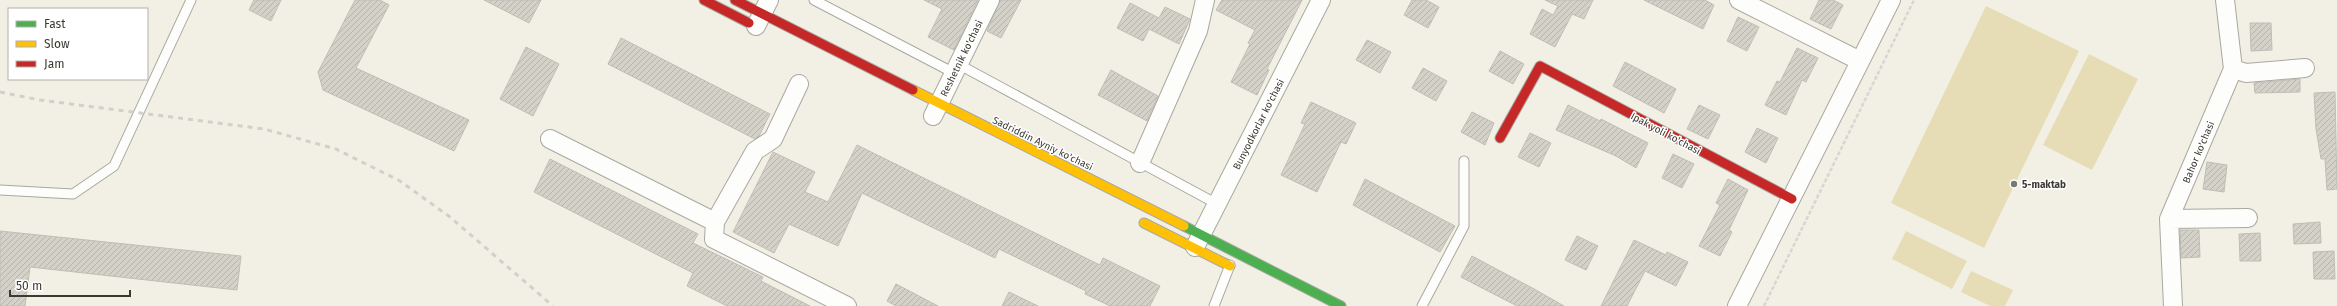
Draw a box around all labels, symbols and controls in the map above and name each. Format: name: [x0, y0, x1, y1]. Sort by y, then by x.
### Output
legend: [8, 8, 148, 80]
text: Fast: [44, 17, 66, 31]
street label: Reshetnik ko'chasi: [938, 18, 986, 99]
text: Slow: [44, 37, 70, 51]
text: Jam: [44, 57, 64, 71]
street label: Bunyodkorlar ko'chasi: [1231, 77, 1287, 172]
street label: Ipak yoli ko'chasi: [1629, 110, 1703, 157]
street label: Sadriddin Ayniy ko'chasi: [990, 114, 1095, 173]
street label: Bahor ko'chasi: [2180, 119, 2217, 185]
marker: 5-maktab: [2009, 179, 2019, 189]
place label: 5-maktab: [2022, 179, 2066, 191]
scale bar: [10, 272, 130, 298]
text: 50 m: [16, 279, 42, 293]

